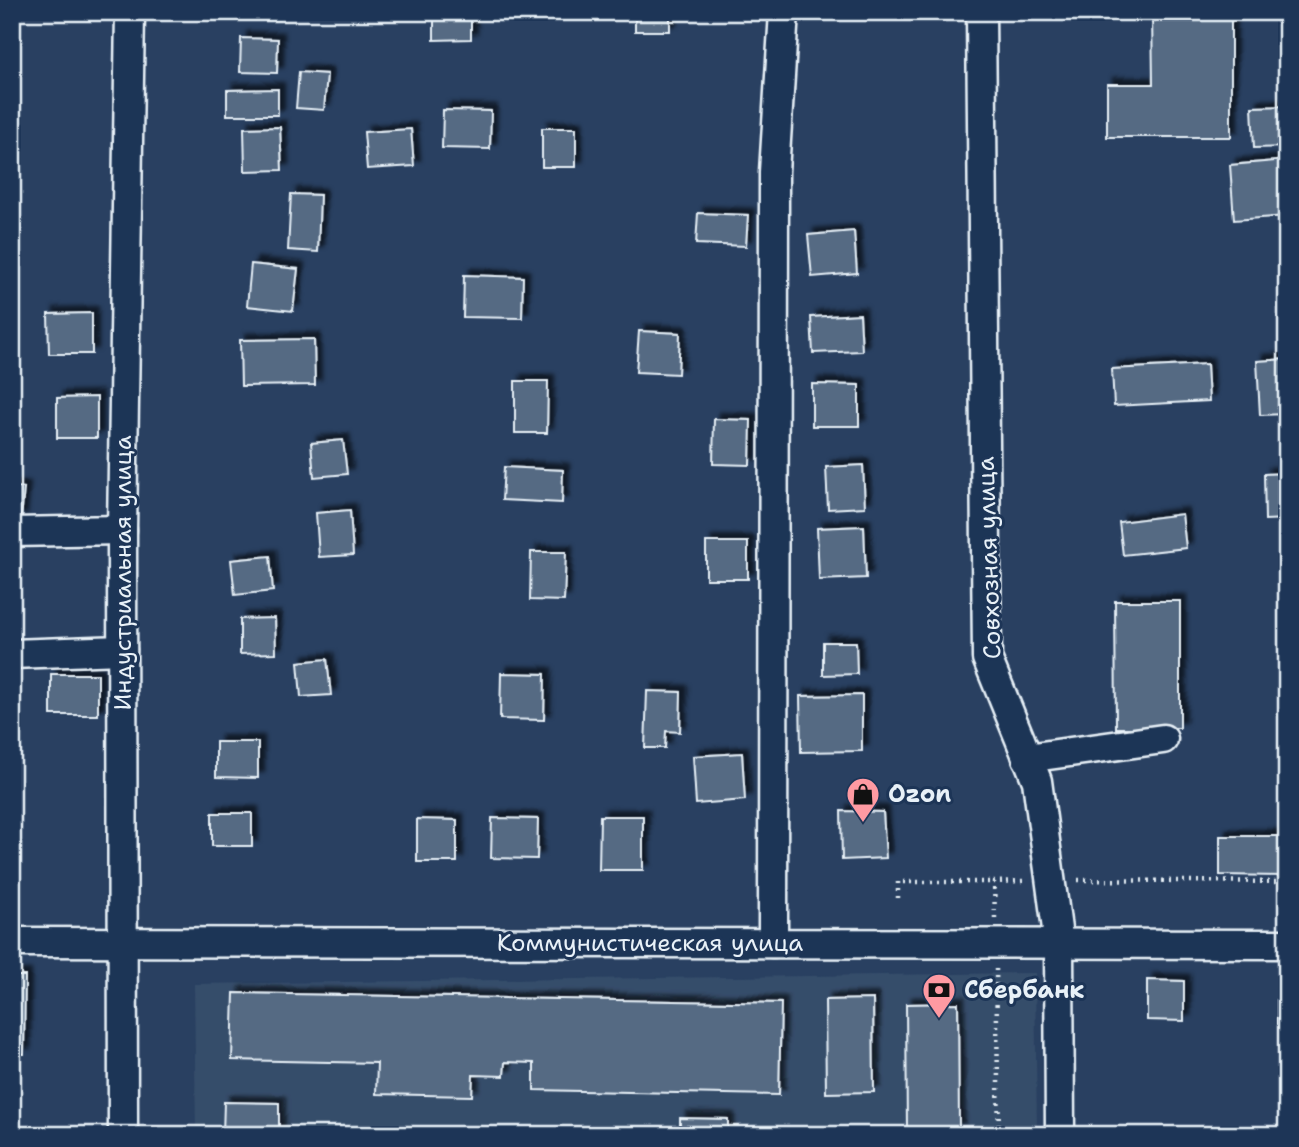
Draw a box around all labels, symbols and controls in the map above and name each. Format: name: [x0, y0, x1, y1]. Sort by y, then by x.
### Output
street label: Индустриальная улица: [107, 435, 139, 711]
street label: Совхозная улица: [969, 456, 1009, 660]
shop icon: Ozon: [844, 775, 882, 824]
place label: Ozon: [888, 778, 951, 810]
street label: Коммунистическая улица: [497, 927, 803, 959]
bank icon: Сбербанк: [920, 971, 958, 1020]
place label: Сбербанк: [964, 974, 1084, 1006]

